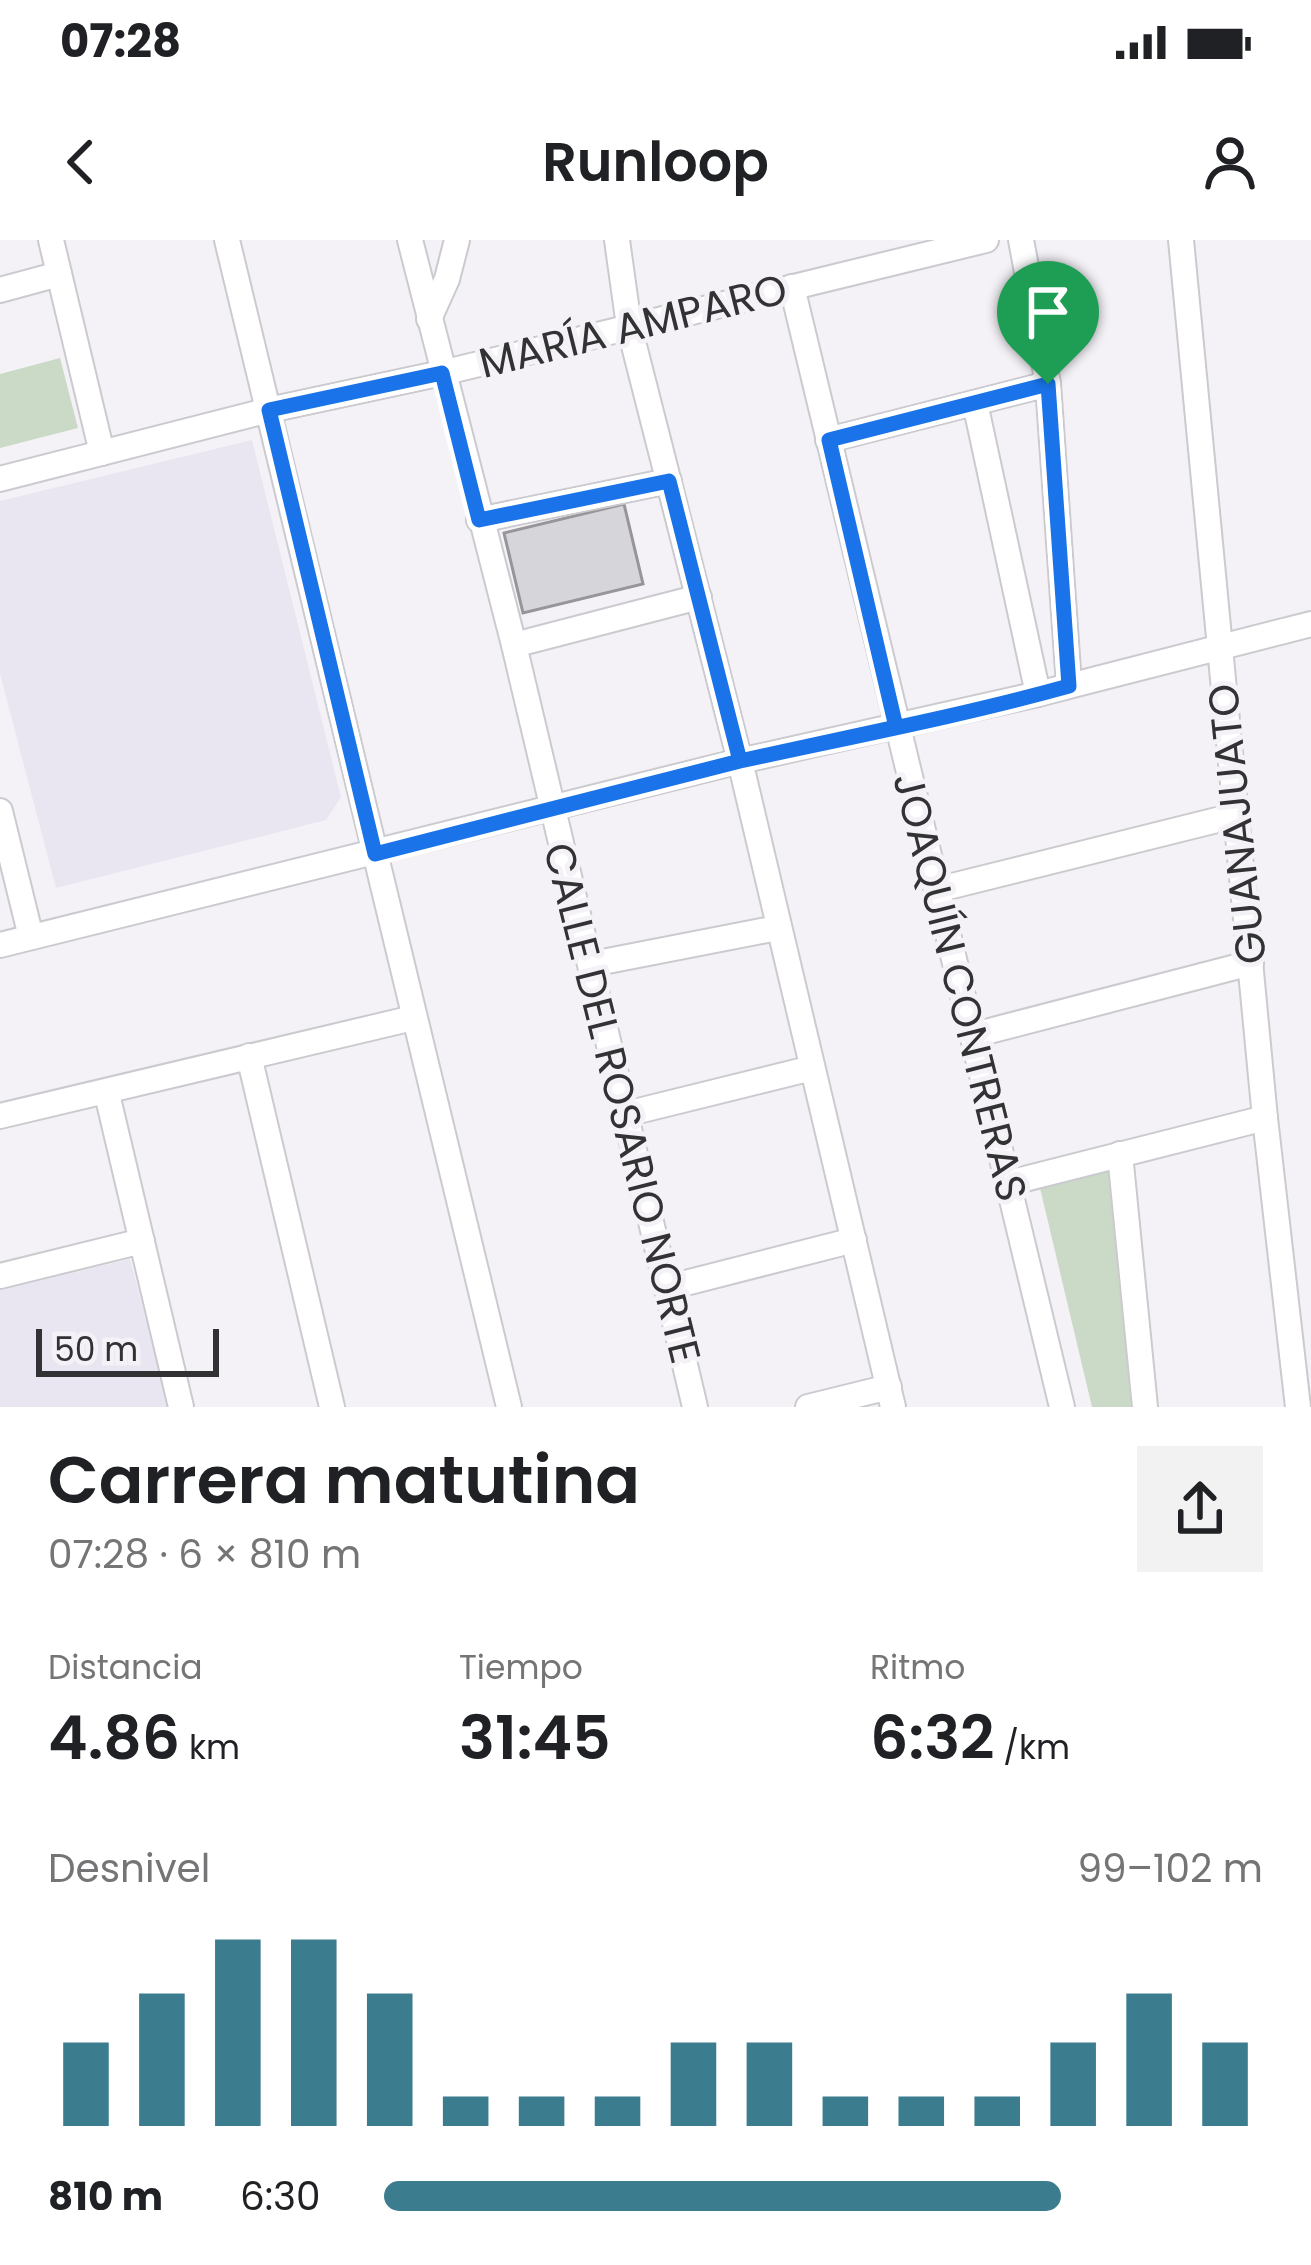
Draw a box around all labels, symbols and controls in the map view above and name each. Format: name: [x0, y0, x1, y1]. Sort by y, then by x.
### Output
text: 07:28: [60, 10, 181, 73]
text: Runloop: [542, 124, 769, 200]
icon: back: [48, 129, 114, 195]
icon: person: [1197, 129, 1263, 195]
street label: MARÍA AMPARO: [473, 259, 793, 393]
pin: [997, 261, 1099, 384]
icon: arrive: [1015, 279, 1081, 345]
street label: GUANAJUATO: [1193, 681, 1281, 967]
street label: JOAQUÍN CONTRERAS: [878, 767, 1042, 1207]
street label: CALLE DEL ROSARIO NORTE: [529, 837, 715, 1369]
scale bar: [36, 1323, 219, 1376]
text: 50 m: [54, 1326, 138, 1373]
text: Carrera matutina: [48, 1434, 640, 1526]
button: share: [1137, 1446, 1263, 1572]
text: 07:28 · 6 × 810 m: [48, 1527, 361, 1582]
text: Distancia: [48, 1644, 203, 1691]
text: Tiempo: [459, 1644, 583, 1691]
text: Ritmo: [870, 1644, 965, 1691]
text: 4.86: [48, 1696, 180, 1780]
text: 31:45: [459, 1696, 611, 1780]
text: 6:32: [870, 1696, 995, 1780]
text: km: [180, 1724, 240, 1771]
text: /km: [995, 1724, 1070, 1771]
text: Desnivel: [48, 1841, 210, 1896]
text: 99–102 m: [1077, 1841, 1263, 1896]
text: 810 m: [48, 2169, 163, 2224]
text: 6:30: [240, 2169, 321, 2224]

